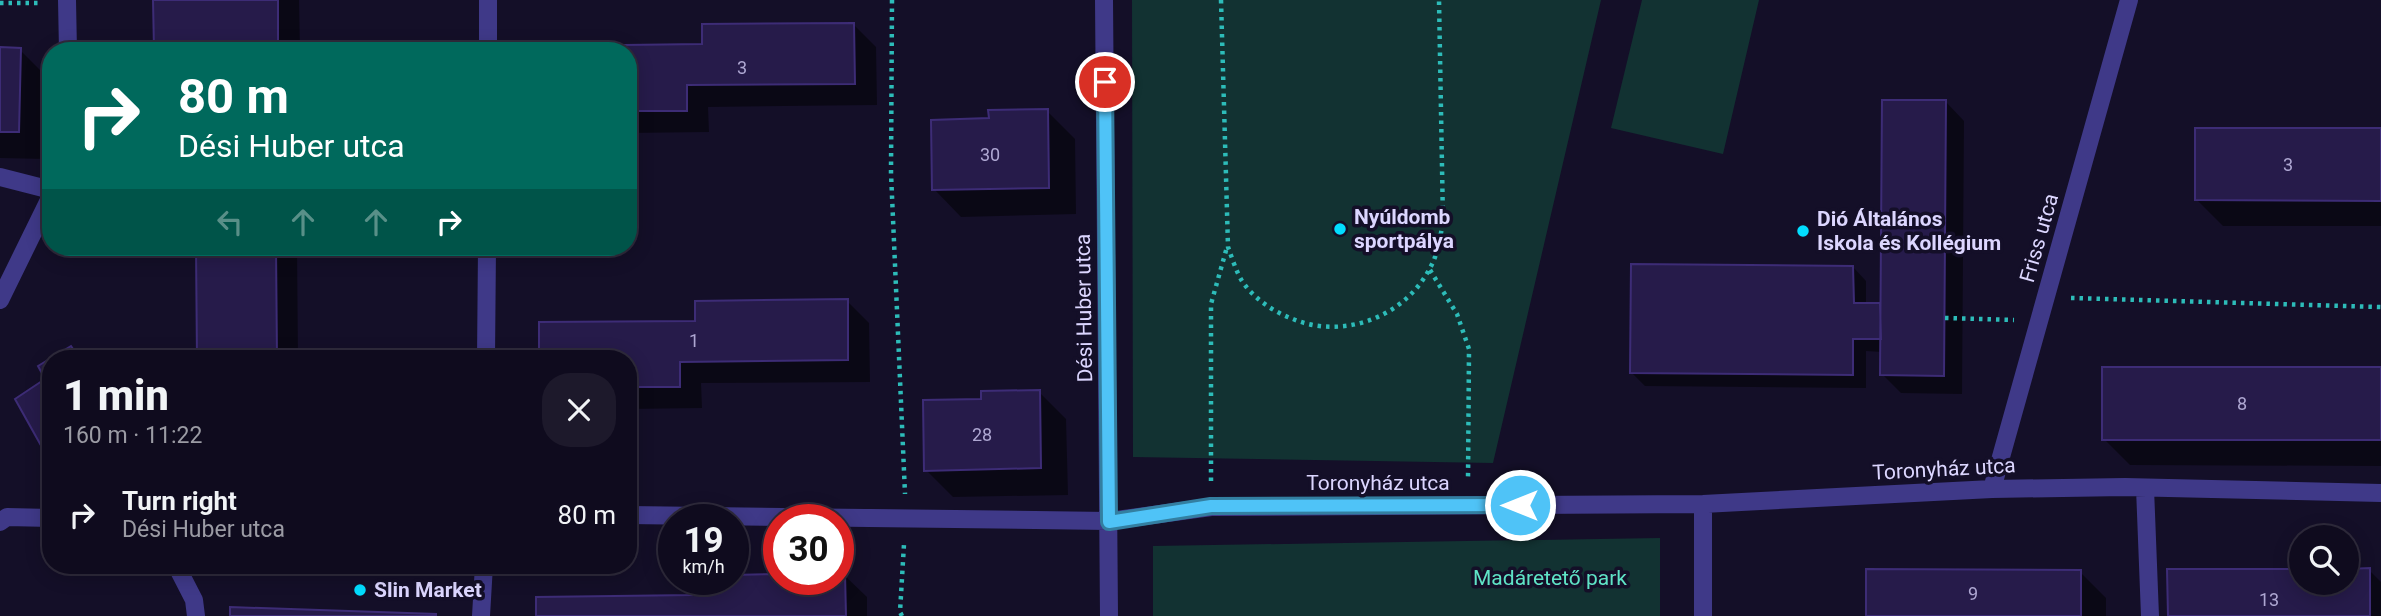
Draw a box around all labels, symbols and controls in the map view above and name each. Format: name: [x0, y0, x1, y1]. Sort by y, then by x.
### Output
pin: [1075, 52, 1135, 112]
house number: 3: [737, 57, 747, 78]
icon: arrive: [1086, 63, 1124, 101]
text: 80 m: [178, 68, 289, 125]
icon: right: [63, 70, 154, 161]
text: Dési Huber utca: [178, 127, 405, 165]
house number: 30: [980, 144, 1000, 165]
house number: 3: [2283, 154, 2293, 175]
street label: Friss utca: [2015, 191, 2063, 285]
icon: left: [211, 203, 249, 241]
icon: ahead: [284, 203, 322, 241]
icon: ahead: [357, 203, 395, 241]
icon: right: [430, 203, 468, 241]
place label: Nyúldomb sportpálya: [1354, 205, 1454, 253]
place label: Dió Általános Iskola és Kollégium: [1817, 207, 2001, 255]
marker: Nyúldomb sportpálya: [1332, 221, 1348, 237]
marker: Dió Általános Iskola és Kollégium: [1795, 223, 1811, 239]
street label: Dési Huber utca: [1071, 233, 1097, 383]
house number: 1: [689, 330, 699, 351]
text: 1 min: [63, 371, 169, 420]
button: close: [542, 373, 616, 447]
house number: 8: [2237, 393, 2247, 414]
text: 160 m · 11:22: [63, 422, 202, 449]
house number: 28: [972, 424, 992, 445]
street label: Toronyház utca: [1872, 453, 2016, 485]
position arrow: [1483, 468, 1557, 542]
street label: Toronyház utca: [1306, 471, 1450, 495]
text: Turn right: [122, 486, 237, 516]
icon: right: [63, 496, 101, 534]
text: 80 m: [558, 500, 616, 530]
speed limit sign: 30: [763, 504, 854, 595]
text: Dési Huber utca: [122, 516, 285, 543]
text: 19: [683, 520, 724, 561]
map controls: [2289, 525, 2359, 595]
button: search: [2289, 525, 2359, 595]
text: km/h: [682, 556, 725, 577]
park label: Madáretető park: [1473, 566, 1627, 590]
place label: Slin Market: [374, 578, 482, 602]
marker: Slin Market: [352, 582, 368, 598]
house number: 9: [1968, 583, 1978, 604]
house number: 13: [2259, 589, 2279, 610]

